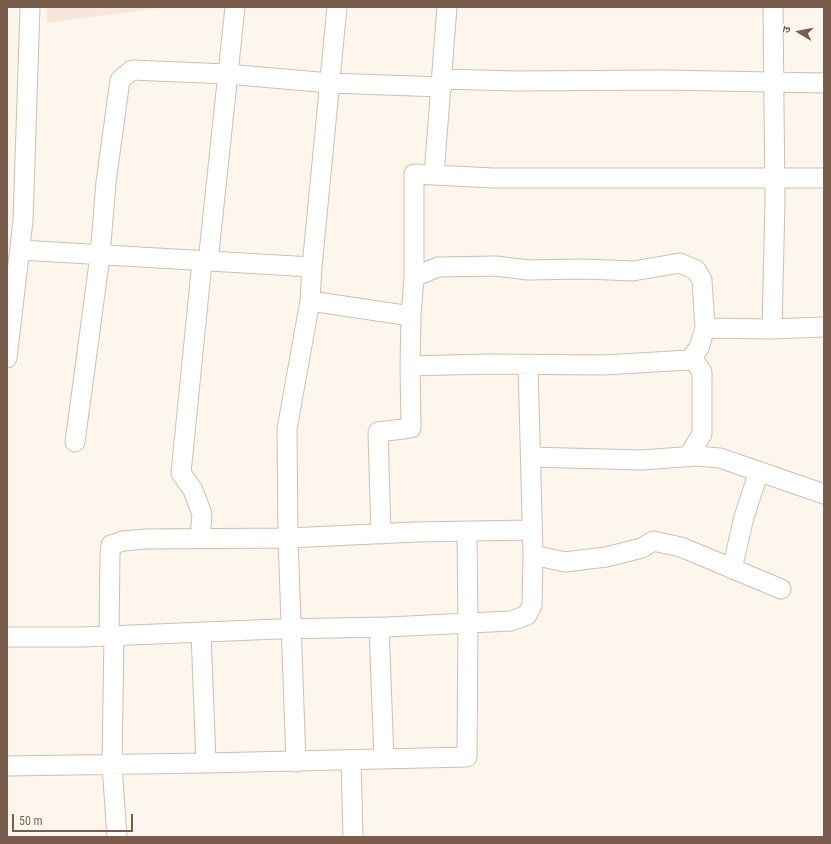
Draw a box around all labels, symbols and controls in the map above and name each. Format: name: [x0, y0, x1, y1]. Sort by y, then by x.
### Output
north arrow: [779, 12, 819, 52]
text: उ: [780, 26, 794, 34]
scale bar: [14, 806, 135, 832]
text: 50 m: [19, 814, 43, 828]

